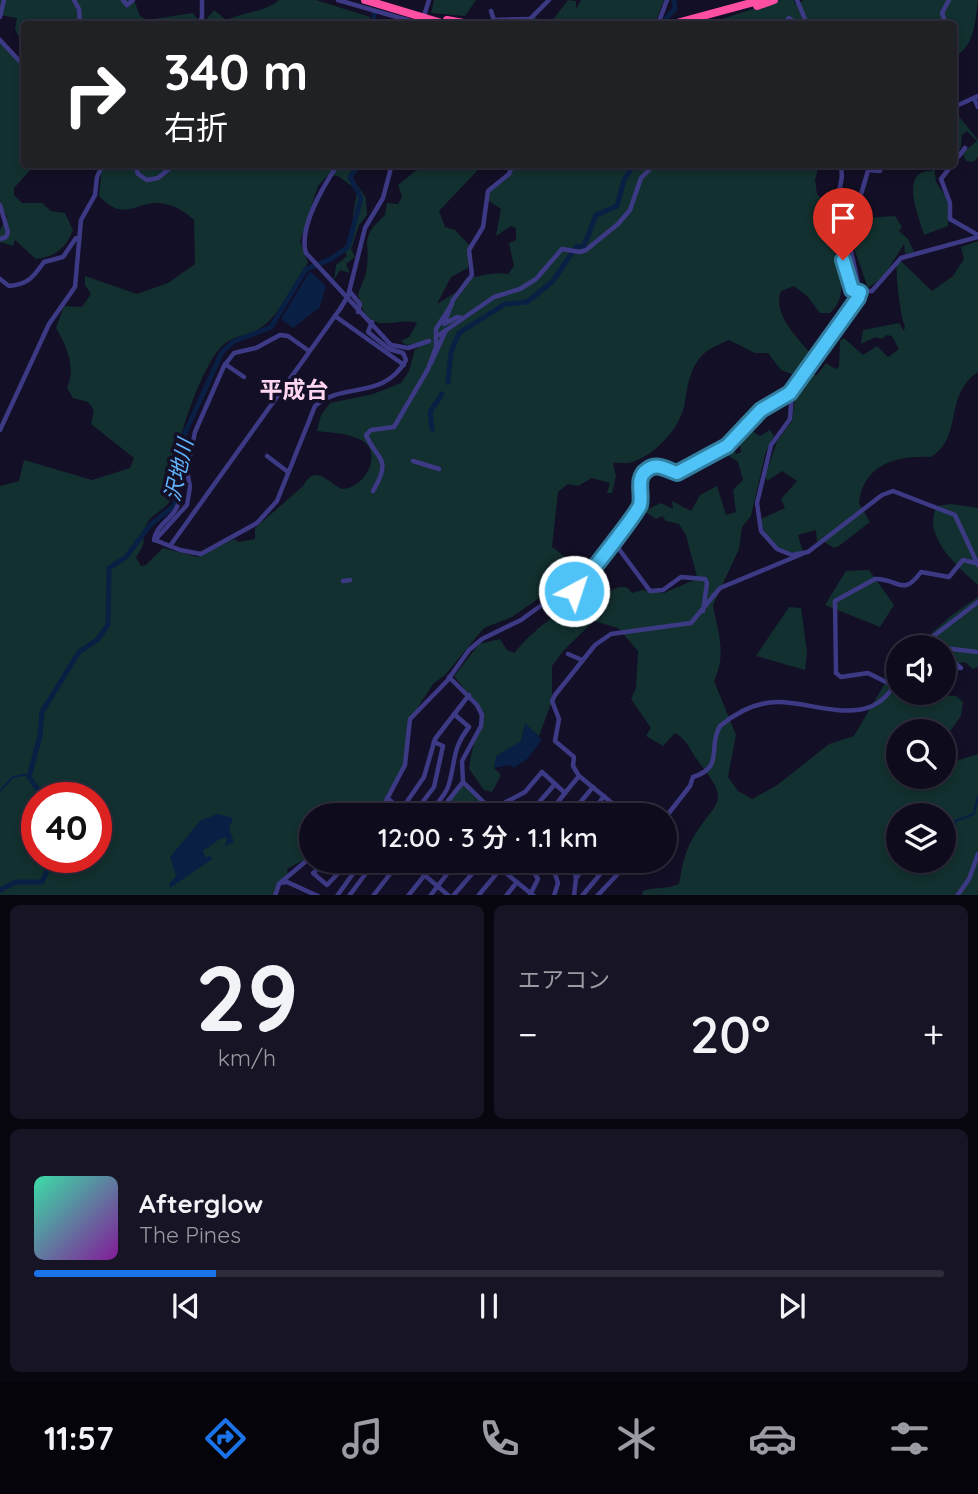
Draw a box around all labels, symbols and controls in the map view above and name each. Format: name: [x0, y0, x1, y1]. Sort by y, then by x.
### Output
text: 340 m: [164, 41, 308, 102]
icon: right: [49, 49, 140, 140]
text: 右折: [164, 107, 228, 147]
pin: [813, 188, 873, 260]
icon: arrive: [824, 199, 862, 237]
district label: 平成台: [260, 375, 329, 404]
water label: 沢地川: [158, 434, 198, 504]
position arrow: [537, 554, 611, 628]
map controls: [886, 635, 956, 873]
button: sound: [886, 635, 956, 705]
button: search: [886, 719, 956, 789]
speed limit sign: 40: [21, 782, 112, 873]
button: layers: [886, 803, 956, 873]
text: 12:00 · 3 分 · 1.1 km: [378, 821, 598, 854]
text: 29: [195, 940, 299, 1054]
text: エアコン: [518, 965, 610, 994]
text: 20°: [690, 1001, 770, 1066]
text: −: [518, 1010, 538, 1058]
text: +: [923, 1010, 944, 1058]
text: km/h: [218, 1043, 276, 1072]
text: Afterglow: [139, 1187, 263, 1220]
text: The Pines: [139, 1220, 241, 1249]
icon: previous: [167, 1287, 205, 1325]
icon: pause: [470, 1287, 508, 1325]
icon: next: [773, 1287, 811, 1325]
icon: directions: [201, 1414, 250, 1463]
icon: music: [338, 1414, 387, 1463]
icon: phone: [475, 1414, 524, 1463]
icon: climate: [612, 1414, 661, 1463]
icon: car: [748, 1414, 797, 1463]
icon: filters: [885, 1414, 934, 1463]
text: 11:57: [44, 1418, 114, 1458]

